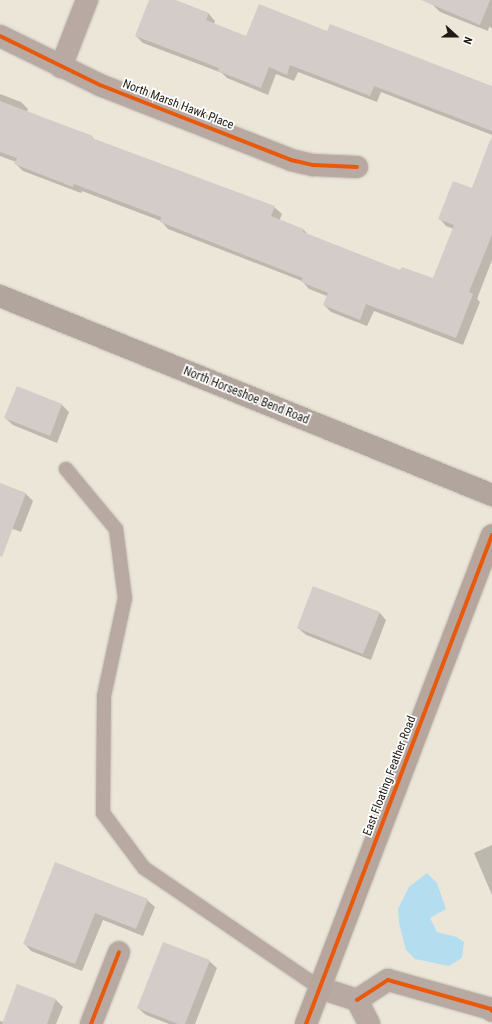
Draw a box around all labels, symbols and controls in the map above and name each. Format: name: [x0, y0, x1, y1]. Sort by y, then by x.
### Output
north arrow: [436, 16, 476, 56]
text: N: [460, 35, 475, 46]
street label: North Marsh Hawk Place: [121, 77, 235, 133]
street label: North Horseshoe Bend Road: [181, 364, 311, 428]
street label: East Floating Feather Road: [361, 714, 419, 838]

